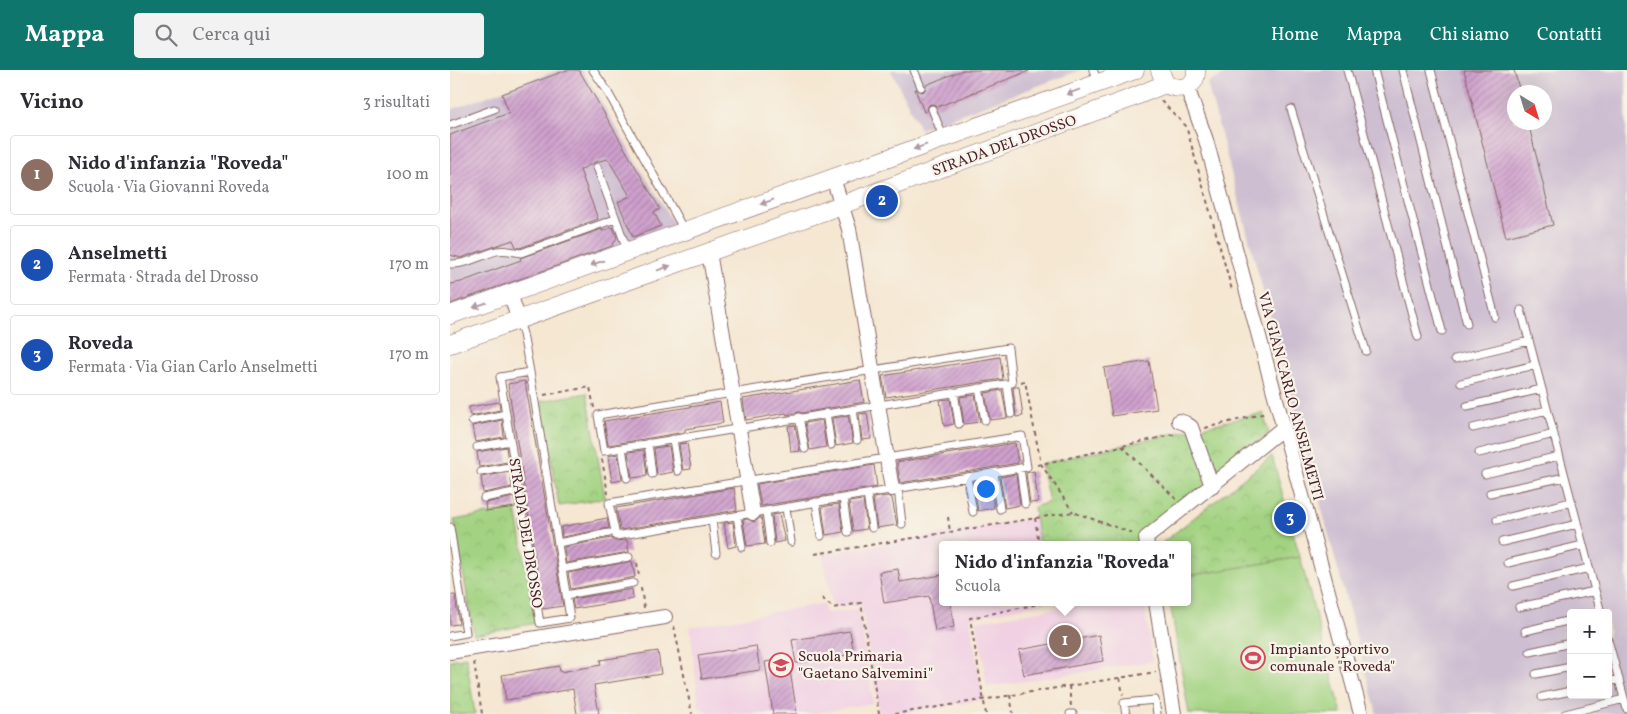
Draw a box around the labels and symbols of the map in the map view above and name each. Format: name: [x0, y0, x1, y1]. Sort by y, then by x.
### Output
north arrow: [1507, 85, 1552, 130]
one-way arrow: [1065, 89, 1080, 96]
street label: STRADA DEL DROSSO: [929, 111, 1080, 182]
one-way arrow: [912, 144, 927, 151]
pin: 2: [866, 182, 898, 220]
one-way arrow: [759, 198, 774, 206]
one-way arrow: [590, 260, 605, 267]
one-way arrow: [657, 264, 672, 272]
street label: VIA GIAN CARLO ANSELMETTI: [1252, 290, 1328, 503]
one-way arrow: [472, 301, 487, 309]
street label: STRADA DEL DROSSO: [502, 456, 547, 610]
your location: [973, 476, 999, 502]
pin: 3: [1274, 499, 1306, 537]
pin: 1: [1049, 622, 1081, 660]
place label: Impianto sportivo comunale "Roveda": [1270, 640, 1395, 678]
sports icon: Impianto sportivo comunale "Roveda": [1240, 645, 1266, 671]
place label: Scuola Primaria "Gaetano Salvemini": [798, 647, 933, 685]
school or university icon: Scuola Primaria "Gaetano Salvemini": [768, 652, 794, 678]

